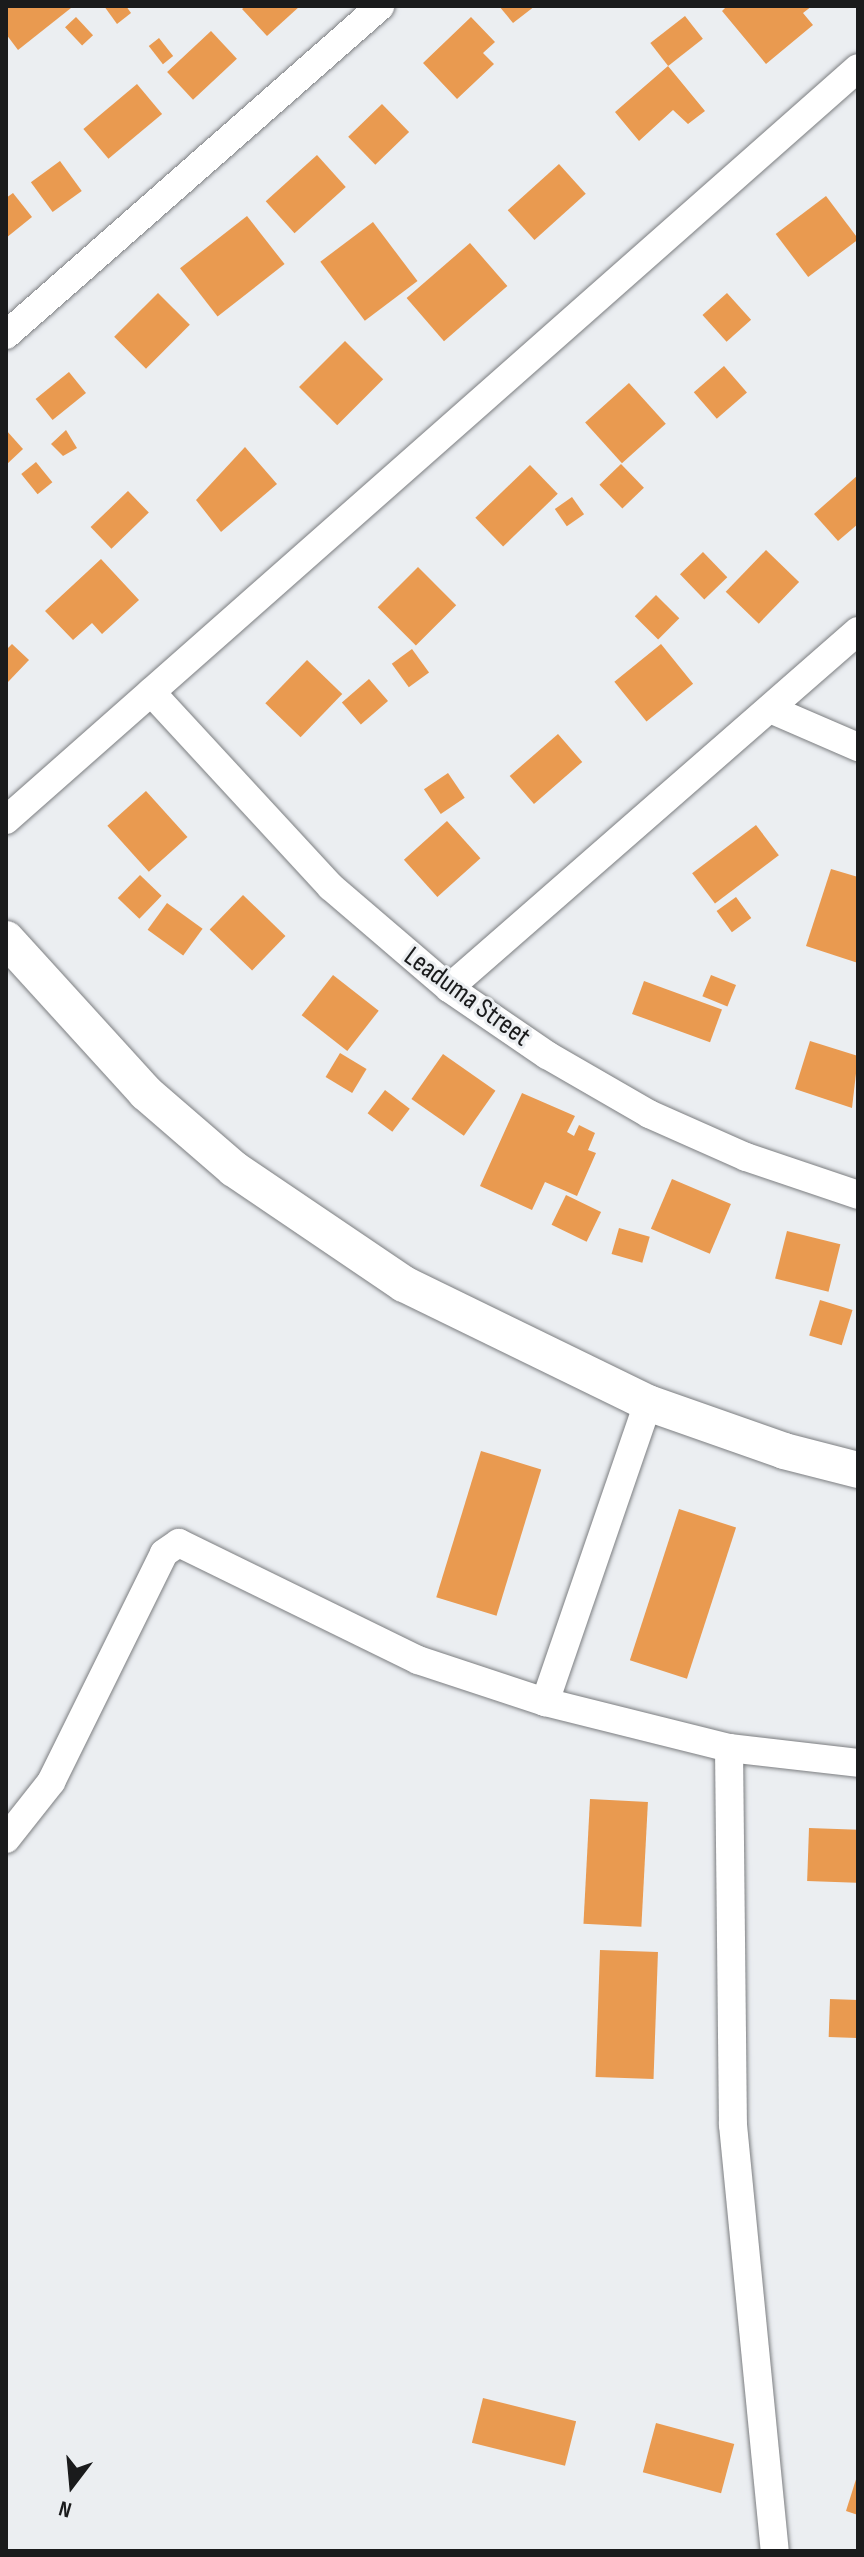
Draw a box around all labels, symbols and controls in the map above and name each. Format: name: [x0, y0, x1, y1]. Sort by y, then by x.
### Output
street label: Leaduma Street: [397, 940, 537, 1054]
north arrow: [32, 2445, 112, 2525]
text: N: [56, 2494, 75, 2523]

